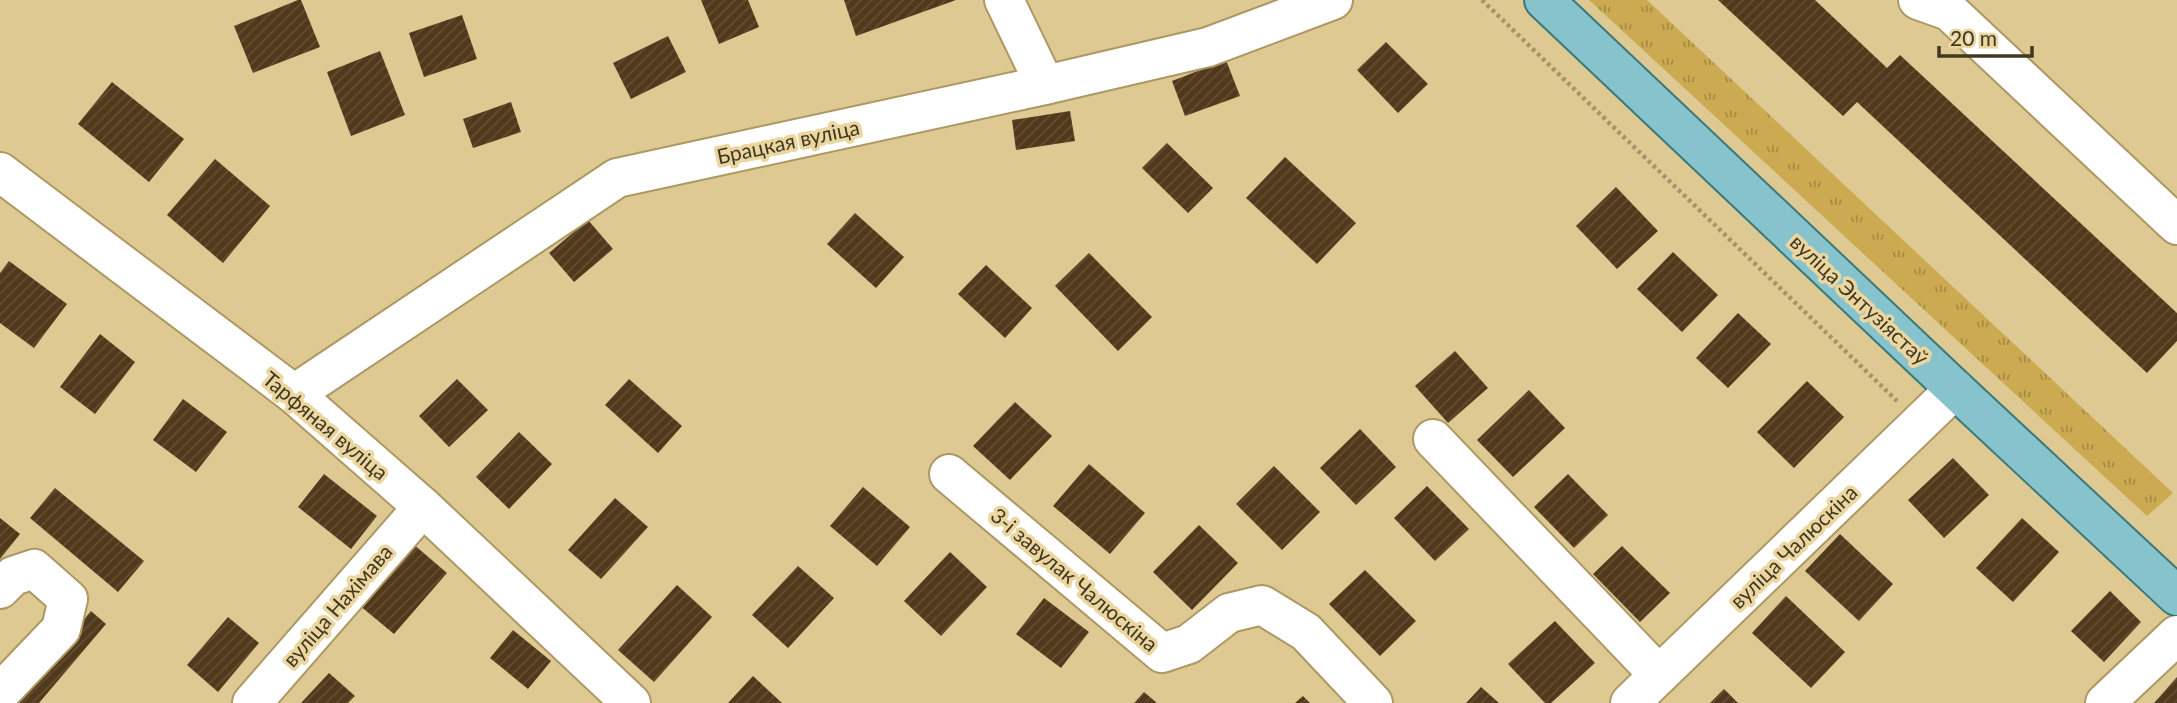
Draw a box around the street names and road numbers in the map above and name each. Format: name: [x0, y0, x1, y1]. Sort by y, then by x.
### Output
street label: Брацкая вуліца: [714, 114, 862, 168]
street label: вуліца Энтузіястаў: [1786, 229, 1934, 369]
street label: Тарфяная вуліца: [258, 365, 394, 485]
street label: вуліца Чалюскіна: [1724, 479, 1862, 613]
street label: 3-і завулак Чалюскіна: [986, 502, 1164, 656]
street label: вуліца Нахімава: [277, 539, 397, 671]

